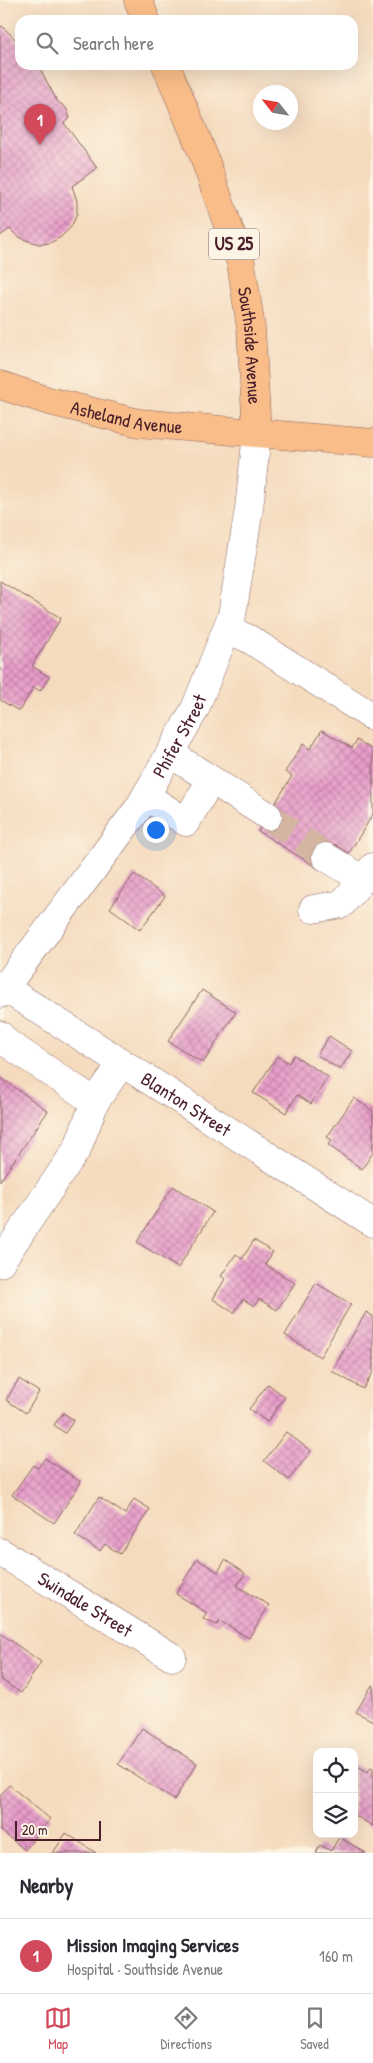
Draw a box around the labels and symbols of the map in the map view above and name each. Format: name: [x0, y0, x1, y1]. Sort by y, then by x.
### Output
north arrow: [253, 85, 298, 130]
pin: 1: [24, 104, 56, 145]
road number: US 25: [209, 228, 259, 260]
street label: Southside Avenue: [232, 285, 268, 405]
street label: Asheland Avenue: [68, 394, 184, 440]
street label: Phifer Street: [146, 690, 213, 782]
your location: [143, 817, 169, 843]
street label: Blanton Street: [136, 1065, 237, 1143]
street label: Swindale Street: [33, 1565, 138, 1643]
scale bar: [15, 1818, 101, 1841]

